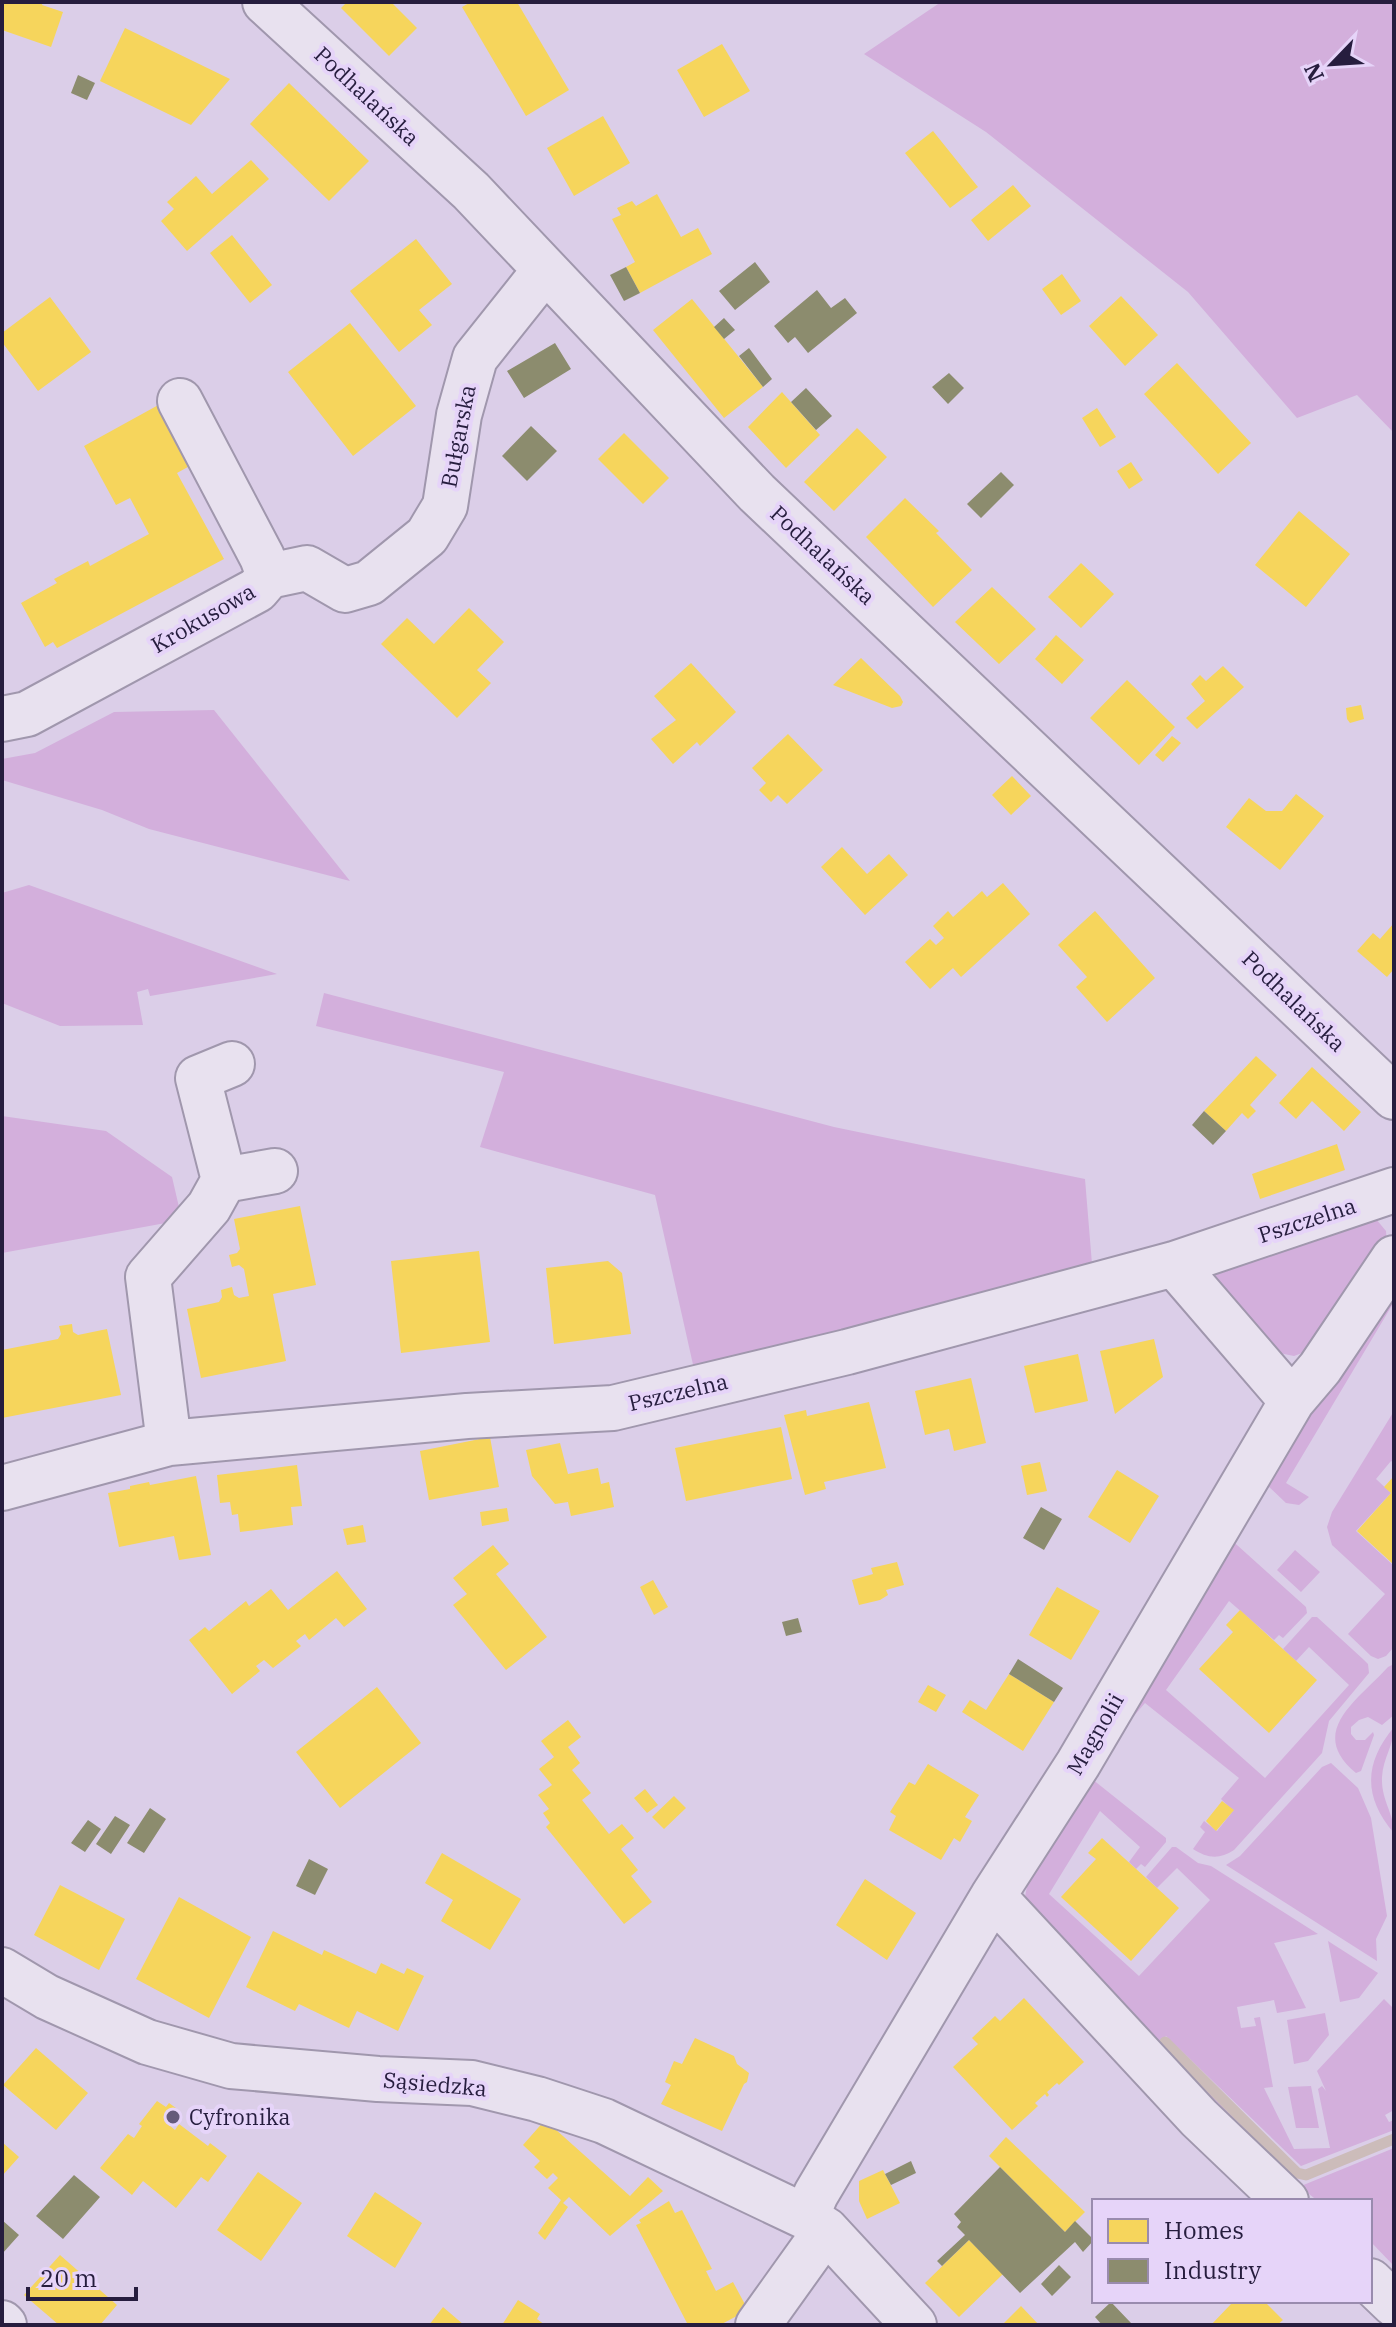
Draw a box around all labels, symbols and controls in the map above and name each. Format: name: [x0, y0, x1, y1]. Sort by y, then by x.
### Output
north arrow: [1292, 24, 1372, 104]
street label: Podhalańska: [309, 40, 426, 152]
text: N: [1297, 59, 1330, 87]
street label: Bułgarska: [433, 382, 482, 490]
street label: Podhalańska: [765, 499, 882, 611]
street label: Krokusowa: [145, 576, 260, 659]
street label: Podhalańska: [1236, 944, 1352, 1057]
street label: Pszczelna: [1254, 1190, 1360, 1249]
street label: Pszczelna: [625, 1366, 731, 1417]
street label: Magnolii: [1060, 1687, 1130, 1780]
street label: Sąsiedzka: [382, 2065, 488, 2102]
place label: Cyfronika: [189, 2102, 291, 2131]
marker: Cyfronika: [164, 2108, 182, 2126]
legend: [1092, 2199, 1372, 2303]
text: Homes: [1164, 2214, 1244, 2246]
scale bar: [28, 2251, 136, 2301]
text: Industry: [1164, 2254, 1261, 2286]
text: 20 m: [40, 2262, 97, 2294]

